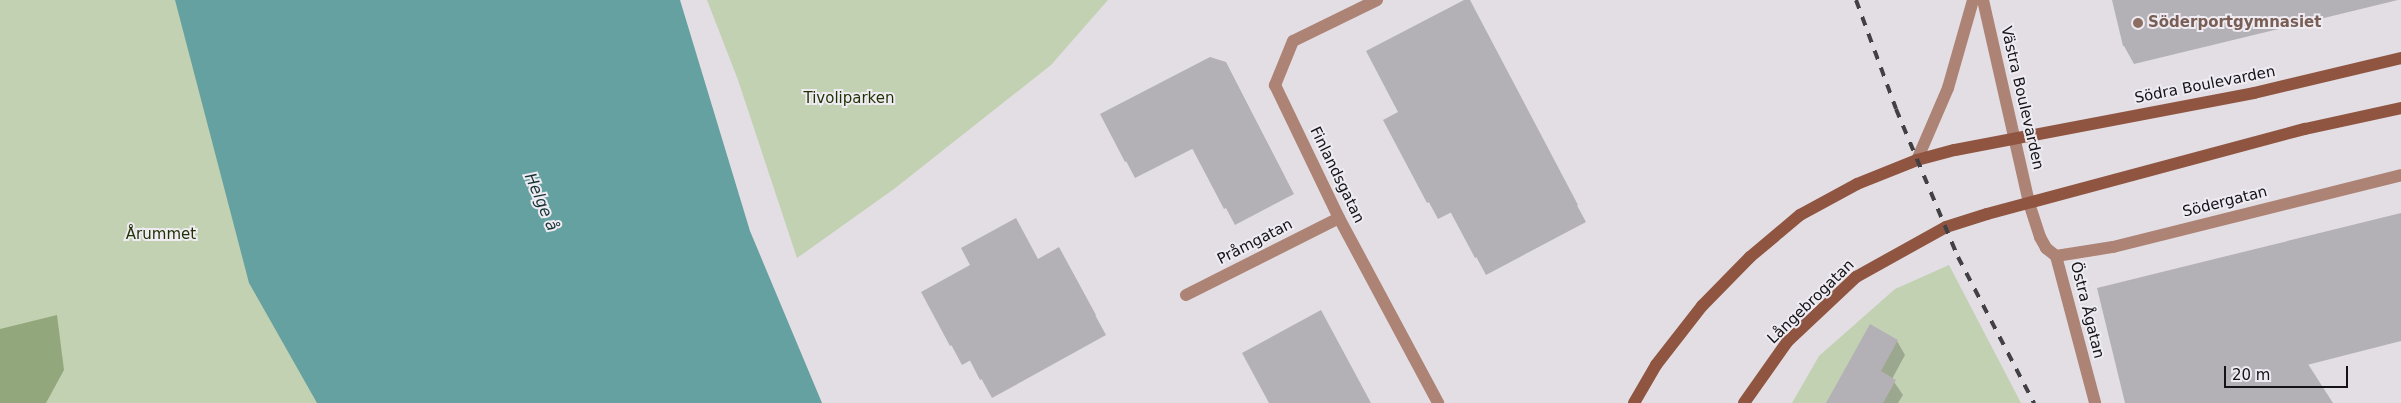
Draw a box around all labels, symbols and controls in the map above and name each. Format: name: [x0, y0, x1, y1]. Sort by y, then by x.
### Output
place label: Söderportgymnasiet: [2148, 14, 2321, 32]
marker: Söderportgymnasiet: [2132, 17, 2144, 29]
street label: Västra Boulevarden: [1997, 24, 2047, 172]
street label: Södra Boulevarden: [2133, 63, 2277, 107]
park label: Tivoliparken: [803, 90, 895, 108]
street label: Finlandsgatan: [1306, 124, 1368, 226]
water label: Helge å: [520, 170, 562, 234]
street label: Södergatan: [2181, 183, 2269, 221]
street label: Pråmgatan: [1214, 215, 1296, 269]
park label: Årummet: [126, 226, 196, 244]
street label: Långebrogatan: [1764, 256, 1858, 348]
street label: Östra Ågatan: [2066, 260, 2108, 360]
scale bar: [2226, 356, 2350, 388]
text: 20 m: [2232, 366, 2270, 384]

